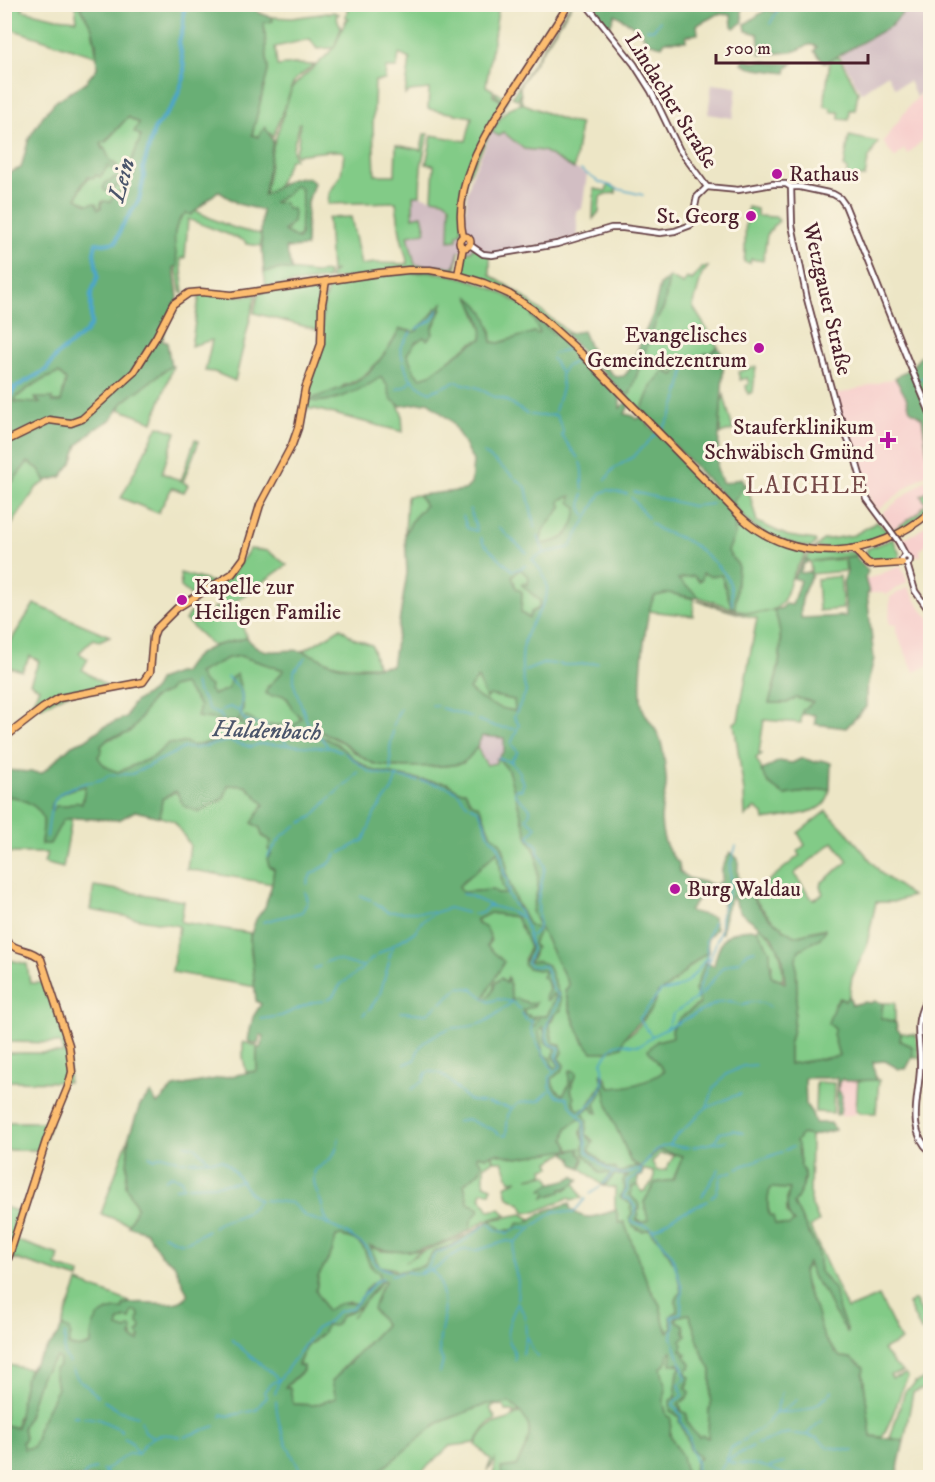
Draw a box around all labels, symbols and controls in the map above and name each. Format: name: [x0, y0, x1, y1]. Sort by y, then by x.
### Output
scale bar: [716, 27, 868, 65]
street label: Lindacher Straße: [619, 28, 723, 174]
text: 500 m: [725, 38, 771, 60]
water label: Lein: [101, 155, 142, 207]
place label: Rathaus: [789, 161, 859, 188]
marker: Rathaus: [770, 167, 784, 181]
place label: St. Georg: [656, 203, 739, 230]
marker: St. Georg: [744, 209, 758, 223]
street label: Wetzgauer Straße: [796, 219, 858, 378]
place label: Evangelisches Gemeindezentrum: [587, 322, 747, 374]
marker: Evangelisches Gemeindezentrum: [752, 341, 766, 355]
place label: Stauferklinikum Schwäbisch Gmünd: [704, 414, 874, 466]
marker: Stauferklinikum Schwäbisch Gmünd: [879, 431, 897, 449]
district label: LAICHLE: [745, 471, 869, 501]
place label: Kapelle zur Heiligen Familie: [194, 574, 341, 626]
marker: Kapelle zur Heiligen Familie: [175, 593, 189, 607]
water label: Haldenbach: [211, 714, 322, 748]
place label: Burg Waldau: [687, 876, 801, 903]
marker: Burg Waldau: [668, 882, 682, 896]

